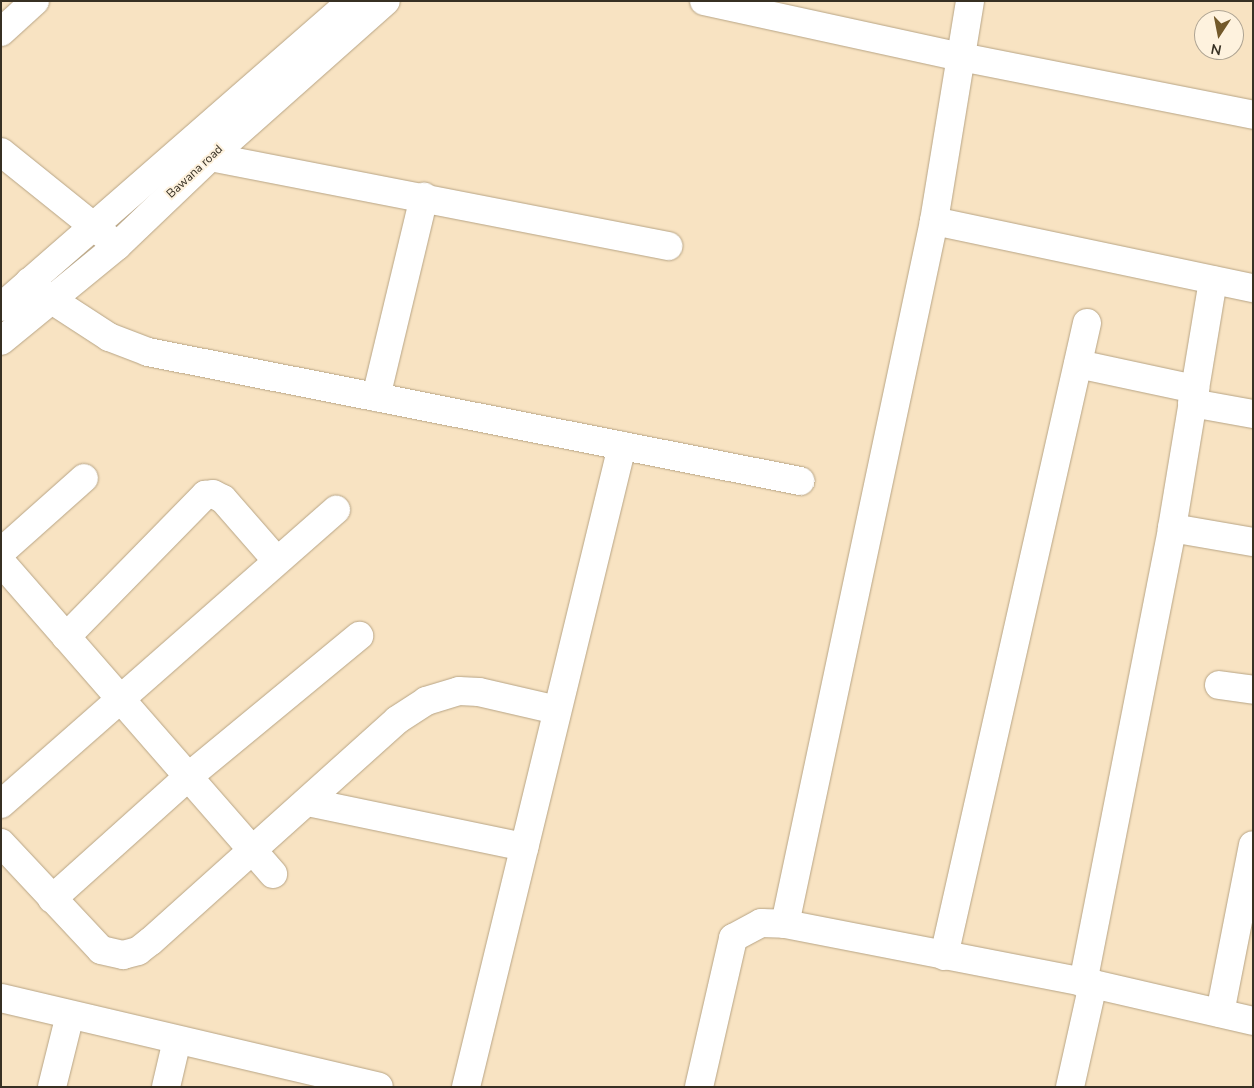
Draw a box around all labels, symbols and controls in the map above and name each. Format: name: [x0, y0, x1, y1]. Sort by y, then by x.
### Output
north arrow: [1194, 10, 1244, 60]
text: N: [1209, 39, 1223, 60]
street label: Bawana road: [164, 142, 226, 202]

